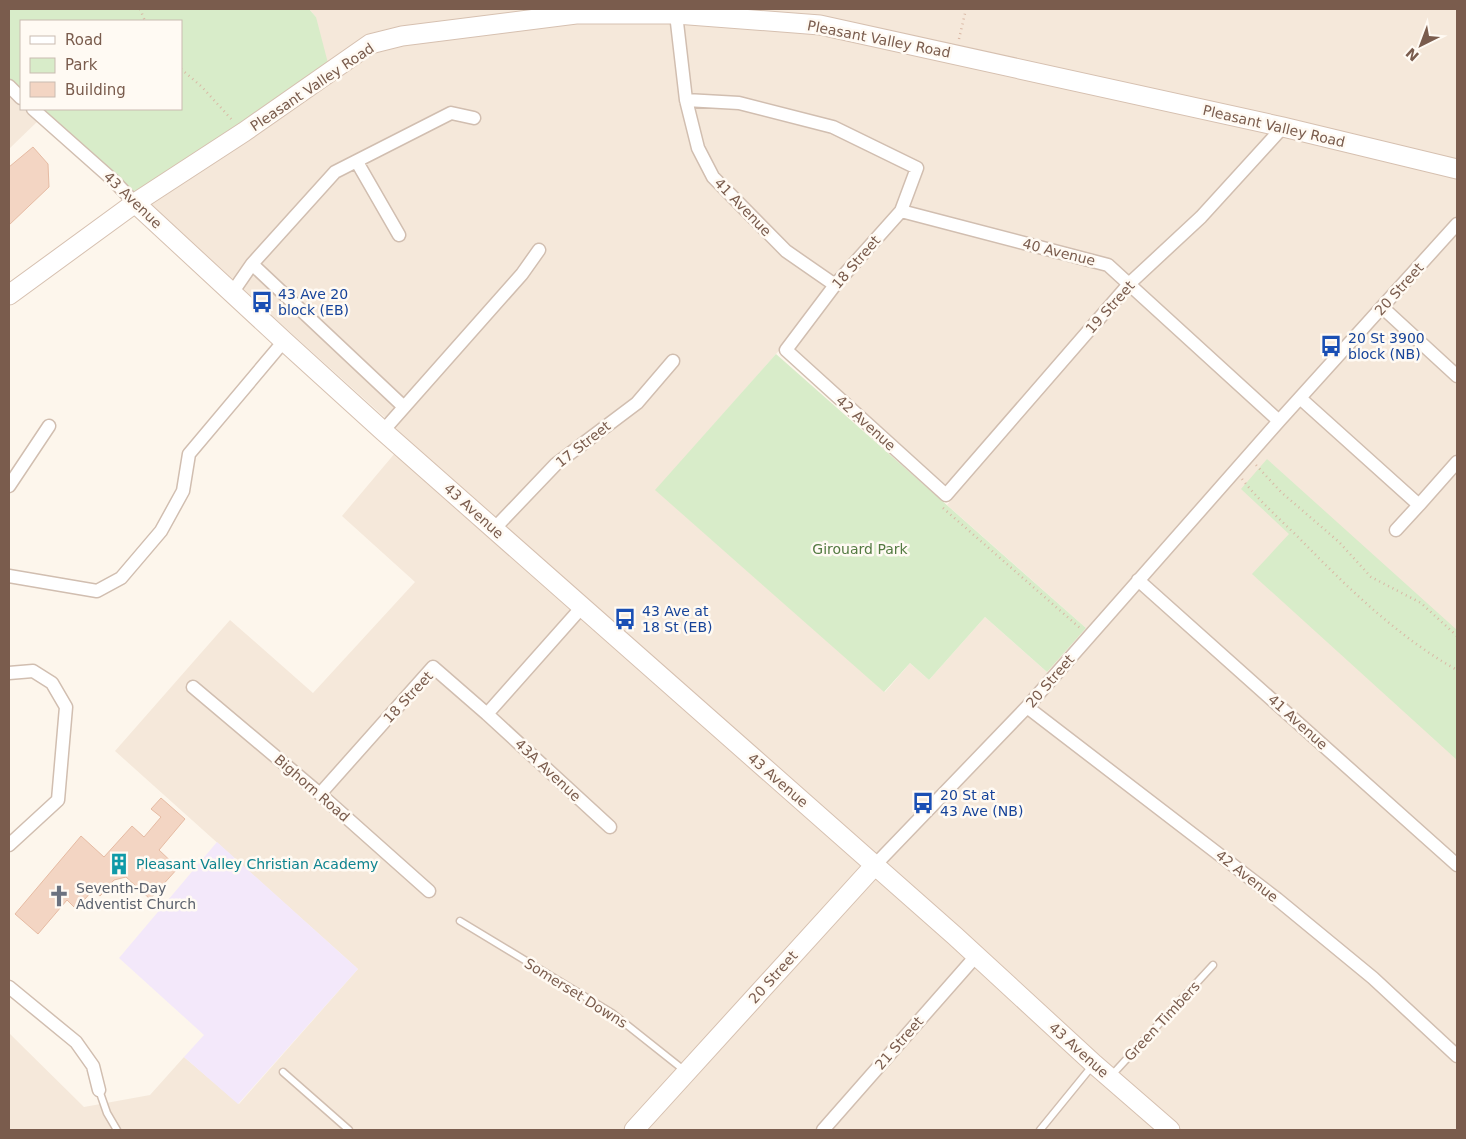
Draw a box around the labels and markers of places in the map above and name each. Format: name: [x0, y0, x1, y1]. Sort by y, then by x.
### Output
place label: 43 Ave 20 block (EB): [278, 286, 349, 318]
bus stop icon: 43 Ave 20 block (EB): [249, 289, 275, 315]
place label: 20 St 3900 block (NB): [1348, 330, 1425, 362]
bus stop icon: 20 St 3900 block (NB): [1318, 333, 1344, 359]
place label: 43 Ave at 18 St (EB): [642, 603, 712, 635]
bus stop icon: 43 Ave at 18 St (EB): [612, 606, 638, 632]
place label: 20 St at 43 Ave (NB): [940, 787, 1023, 819]
bus stop icon: 20 St at 43 Ave (NB): [910, 790, 936, 816]
building icon: Pleasant Valley Christian Academy: [106, 851, 132, 877]
place label: Pleasant Valley Christian Academy: [136, 856, 378, 872]
place label: Seventh-Day Adventist Church: [76, 880, 196, 912]
church icon: Seventh-Day Adventist Church: [46, 883, 72, 909]

